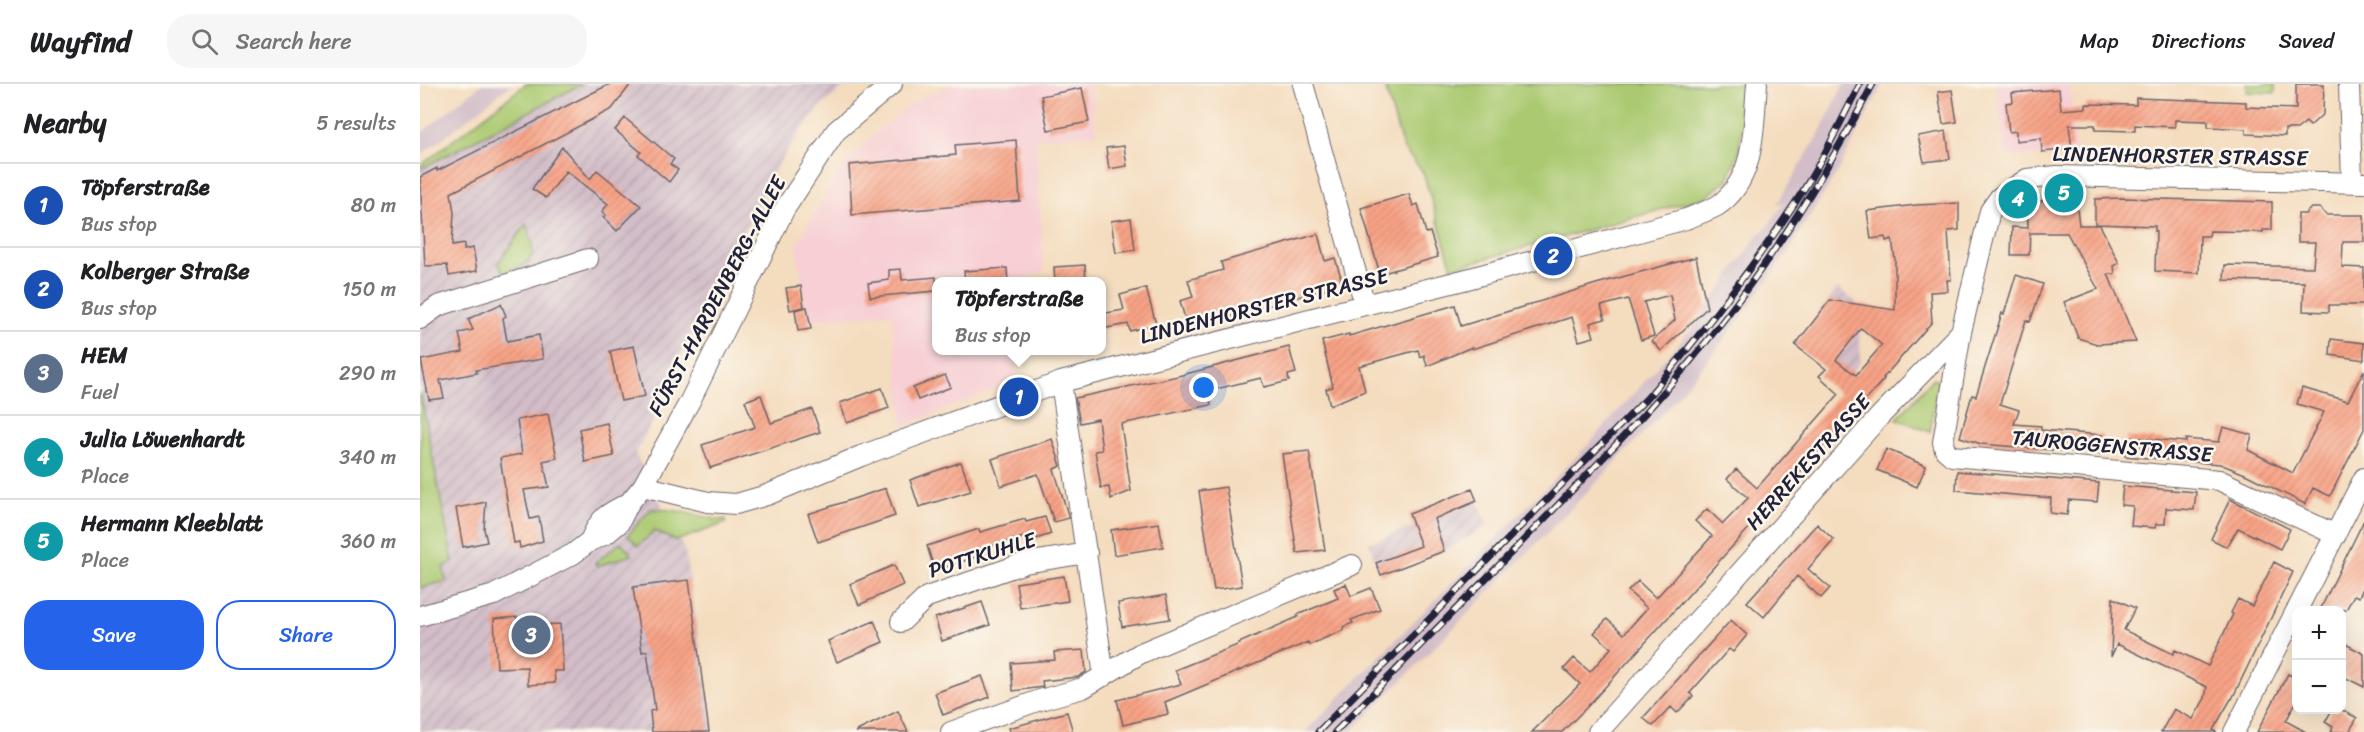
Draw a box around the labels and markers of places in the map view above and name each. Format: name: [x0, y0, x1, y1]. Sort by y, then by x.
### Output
pin: 5: [2044, 170, 2084, 216]
pin: 4: [1998, 176, 2038, 222]
pin: 2: [1534, 234, 1572, 279]
pin: 1: [1000, 374, 1038, 420]
pin: 3: [512, 612, 550, 658]

